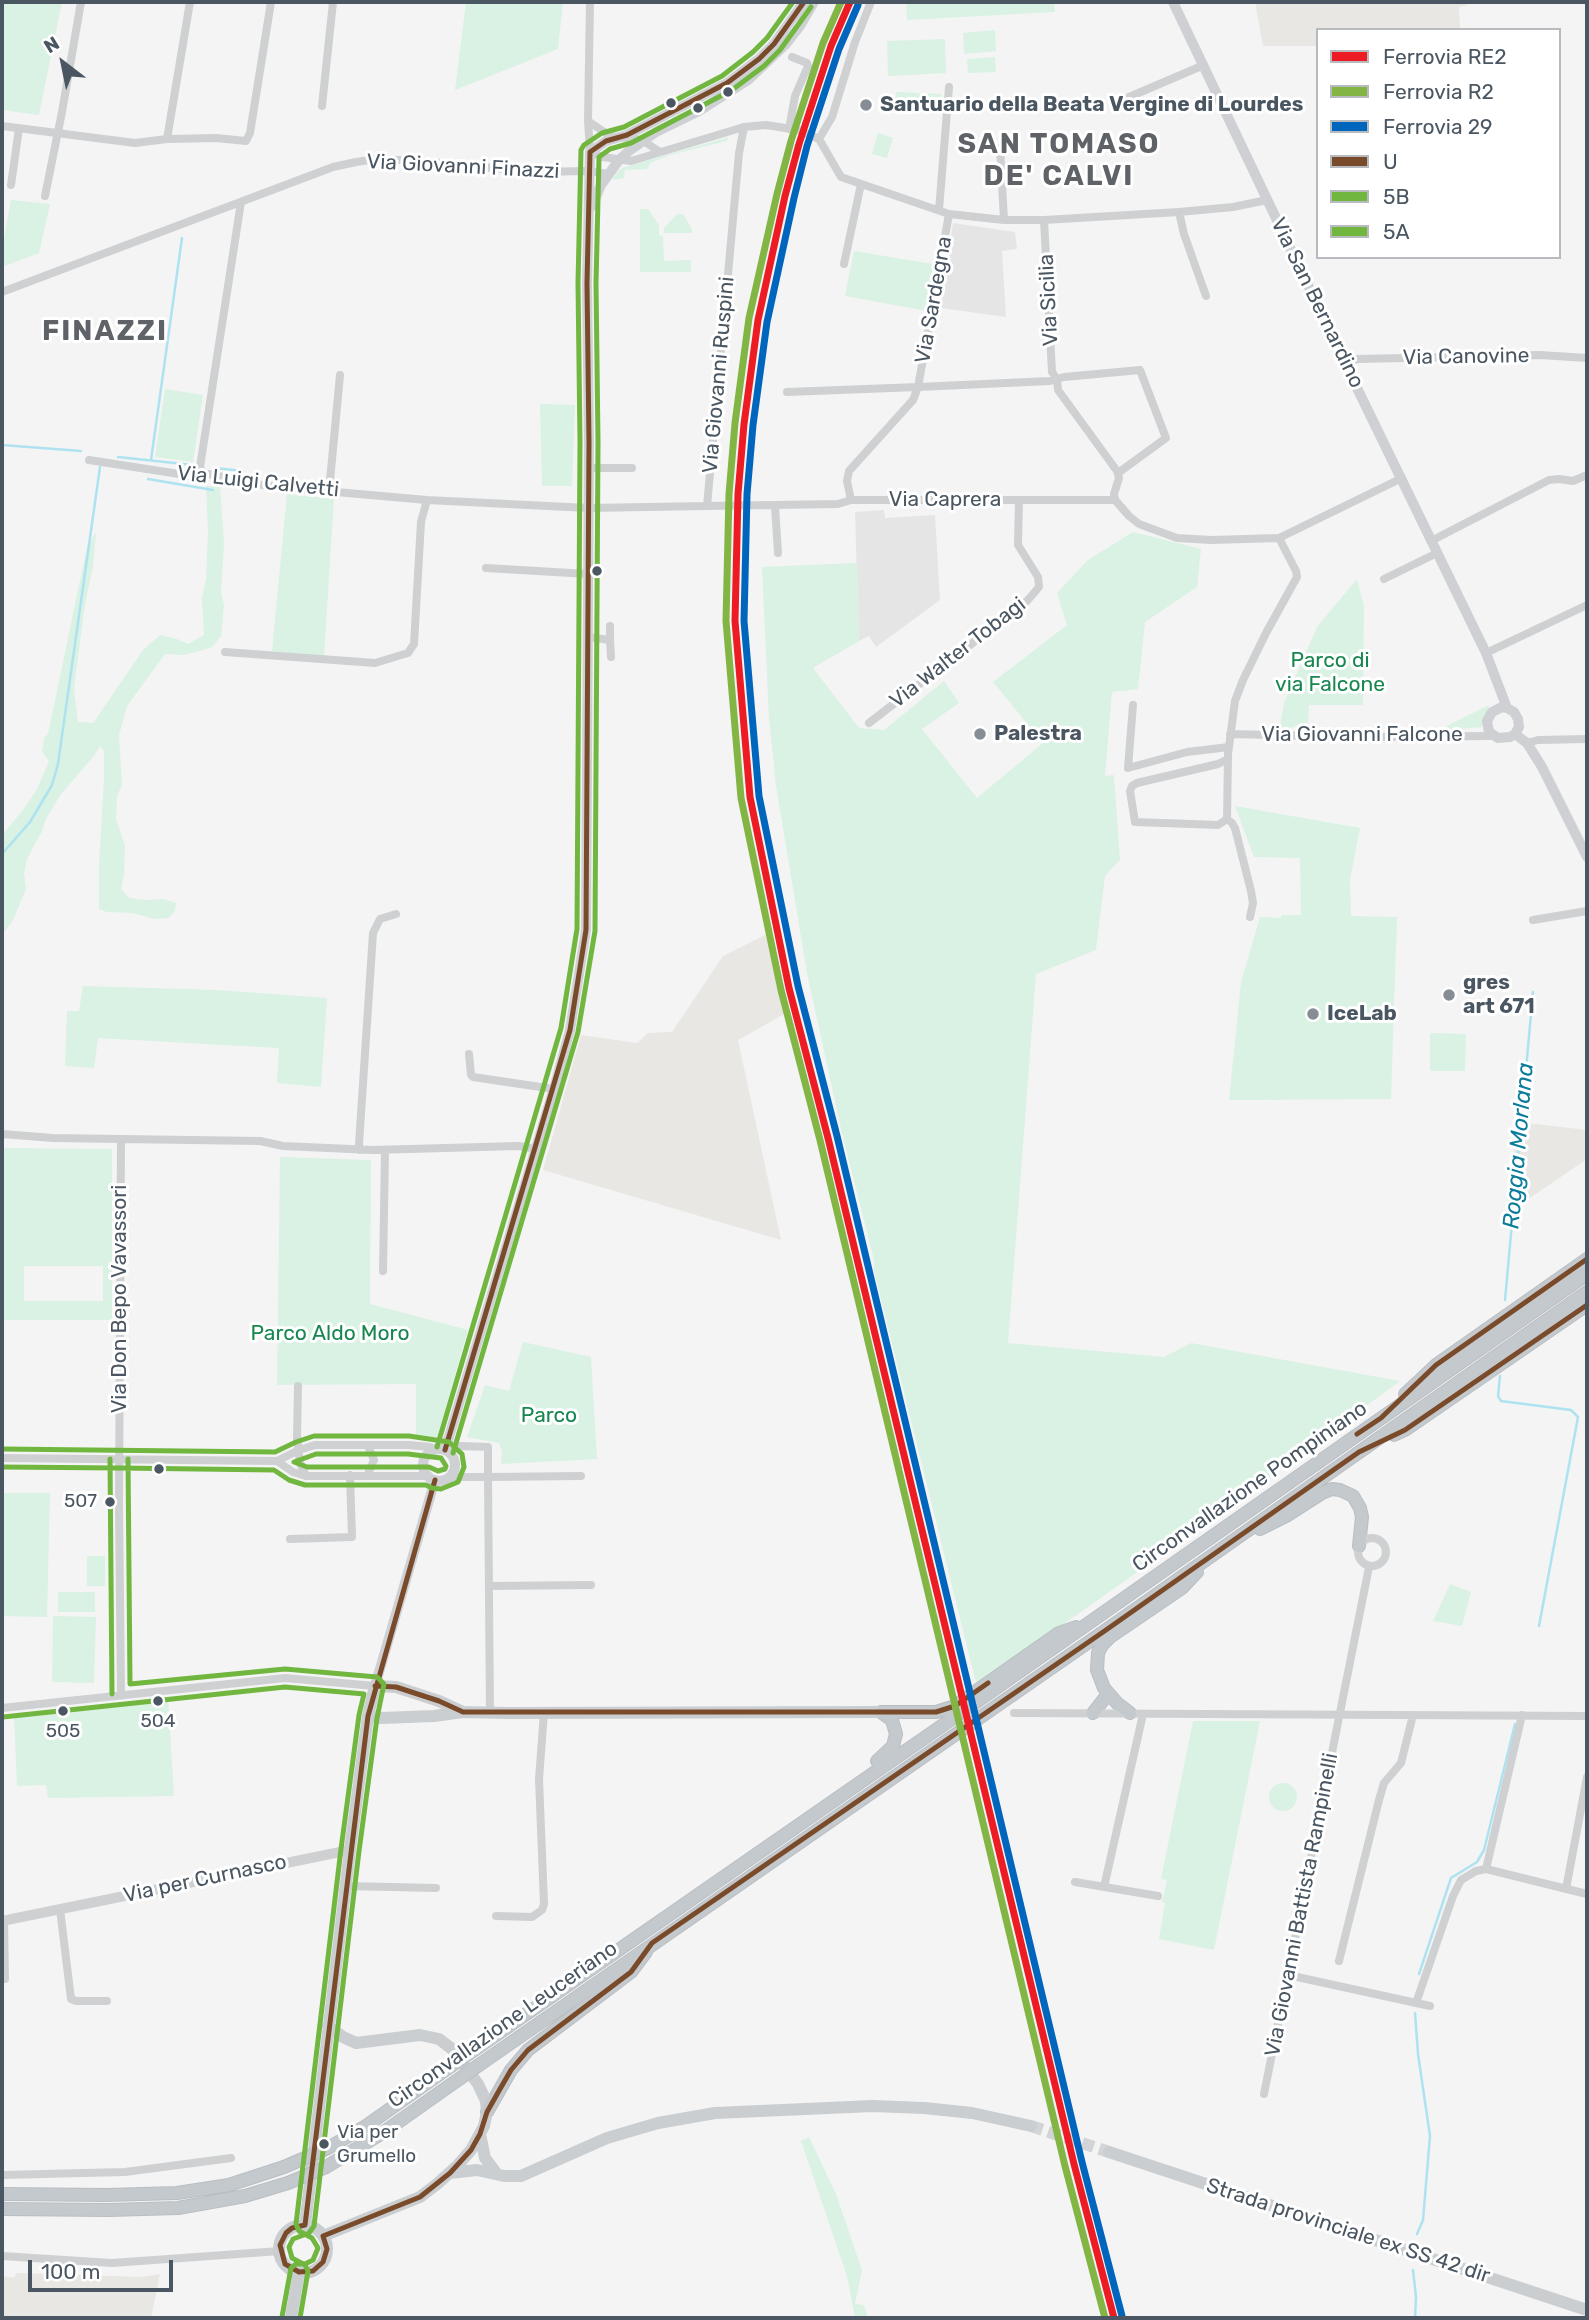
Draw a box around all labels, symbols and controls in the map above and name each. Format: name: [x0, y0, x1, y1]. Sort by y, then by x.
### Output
north arrow: [28, 28, 98, 98]
legend: [1316, 28, 1561, 259]
text: N: [40, 31, 63, 58]
text: Ferrovia RE2: [1383, 44, 1506, 69]
text: Ferrovia R2: [1383, 79, 1494, 104]
unlabelled marker: [721, 85, 735, 99]
place label: Santuario della Beata Vergine di Lourdes: [880, 92, 1303, 118]
unlabelled marker: [664, 96, 678, 110]
marker: Santuario della Beata Vergine di Lourdes: [858, 97, 874, 113]
unlabelled marker: [691, 101, 705, 115]
text: Ferrovia 29: [1383, 114, 1492, 139]
district label: SAN TOMASO DE' CALVI: [959, 128, 1159, 194]
street label: Via Giovanni Finazzi: [366, 149, 560, 185]
text: U: [1383, 149, 1398, 174]
text: 5B: [1383, 184, 1410, 209]
street label: Via San Bernardino: [1265, 214, 1369, 392]
text: 5A: [1383, 219, 1410, 244]
street label: Via Sardegna: [910, 234, 958, 366]
street label: Via Sicilia: [1034, 253, 1064, 347]
street label: Via Giovanni Ruspini: [698, 276, 740, 474]
district label: FINAZZI: [43, 315, 167, 349]
street label: Via Canovine: [1402, 343, 1530, 371]
street label: Via Luigi Calvetti: [176, 461, 340, 503]
street label: Via Caprera: [889, 487, 1001, 513]
unlabelled marker: [590, 564, 604, 578]
street label: Via Walter Tobagi: [885, 592, 1031, 714]
park label: Parco di via Falcone: [1275, 648, 1385, 698]
place label: Palestra: [994, 721, 1082, 747]
street label: Via Giovanni Falcone: [1261, 722, 1463, 748]
marker: Palestra: [972, 726, 988, 742]
place label: gres art 671: [1463, 970, 1535, 1020]
marker: gres art 671: [1441, 987, 1457, 1003]
place label: IceLab: [1327, 1001, 1397, 1027]
marker: IceLab: [1305, 1006, 1321, 1022]
water label: Roggia Morlana: [1498, 1062, 1540, 1230]
street label: Via Don Bepo Vavassori: [107, 1185, 133, 1413]
park label: Parco Aldo Moro: [251, 1321, 409, 1347]
street label: Circonvallazione Pompiniano: [1128, 1396, 1372, 1578]
park label: Parco: [521, 1403, 577, 1429]
unlabelled marker: [152, 1462, 166, 1476]
place label: 507: [64, 1491, 97, 1513]
marker: 507: [103, 1495, 117, 1509]
marker: 504: [151, 1694, 165, 1708]
marker: 505: [56, 1704, 70, 1718]
place label: 504: [140, 1711, 176, 1733]
place label: 505: [46, 1721, 80, 1743]
street label: Via Giovanni Battista Rampinelli: [1260, 1751, 1344, 2059]
street label: Via per Curnasco: [121, 1849, 289, 1909]
street label: Circonvallazione Leuceriano: [384, 1936, 622, 2114]
place label: Via per Grumello: [337, 2122, 416, 2166]
marker: Via per Grumello: [317, 2137, 331, 2151]
street label: Strada provinciale ex SS 42 dir: [1203, 2173, 1493, 2289]
scale bar: [32, 2246, 177, 2290]
text: 100 m: [41, 2259, 100, 2284]

